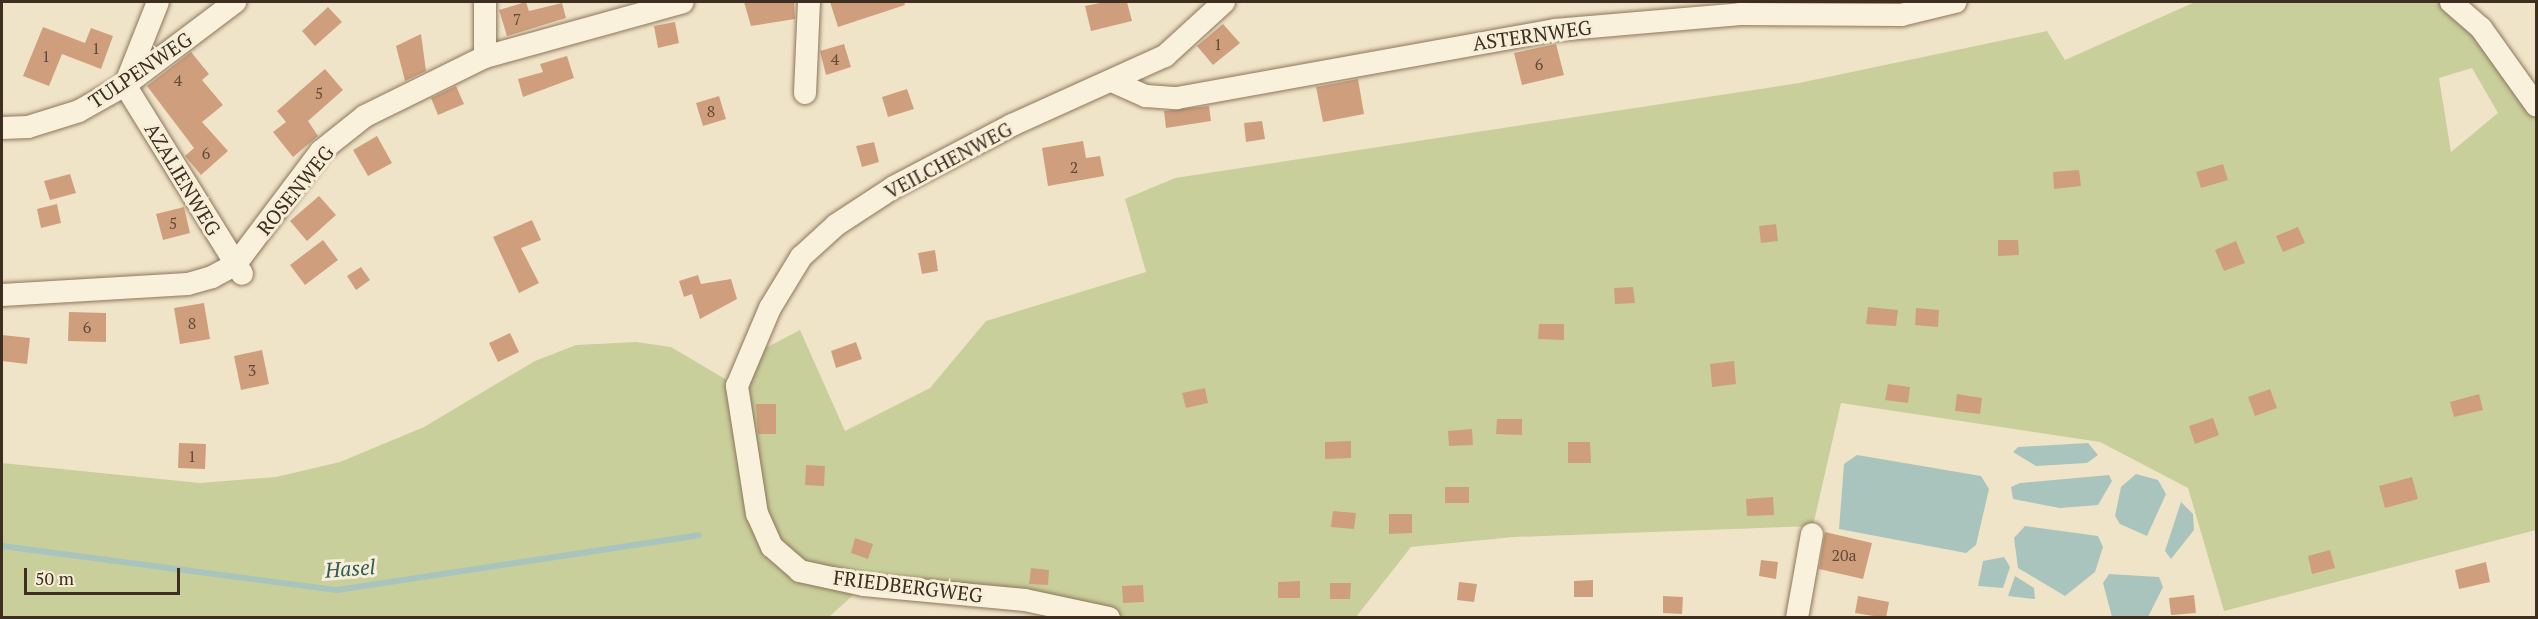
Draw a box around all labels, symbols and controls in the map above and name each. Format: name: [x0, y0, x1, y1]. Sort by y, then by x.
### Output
house number: 7: [513, 9, 521, 29]
street label: ASTERNWEG: [1471, 15, 1593, 55]
street label: TULPENWEG: [84, 27, 196, 113]
house number: 1: [1214, 34, 1222, 54]
house number: 1: [92, 38, 100, 58]
house number: 1: [42, 46, 50, 66]
house number: 4: [831, 49, 839, 69]
house number: 6: [1535, 54, 1543, 74]
house number: 4: [174, 70, 182, 90]
house number: 5: [315, 83, 323, 103]
house number: 8: [707, 101, 715, 121]
street label: VEILCHENWEG: [880, 116, 1016, 204]
street label: AZALIENWEG: [140, 118, 226, 240]
street label: ROSENWEG: [252, 140, 338, 240]
house number: 6: [202, 143, 210, 163]
house number: 2: [1070, 157, 1078, 177]
house number: 5: [169, 213, 177, 233]
house number: 8: [188, 313, 196, 333]
house number: 6: [83, 317, 91, 337]
house number: 3: [248, 360, 256, 380]
house number: 1: [188, 446, 196, 466]
house number: 20a: [1831, 545, 1857, 565]
water label: Hasel: [324, 554, 376, 582]
scale bar: [27, 556, 183, 594]
street label: FRIEDBERGWEG: [832, 565, 984, 607]
text: 50 m: [35, 566, 74, 590]

